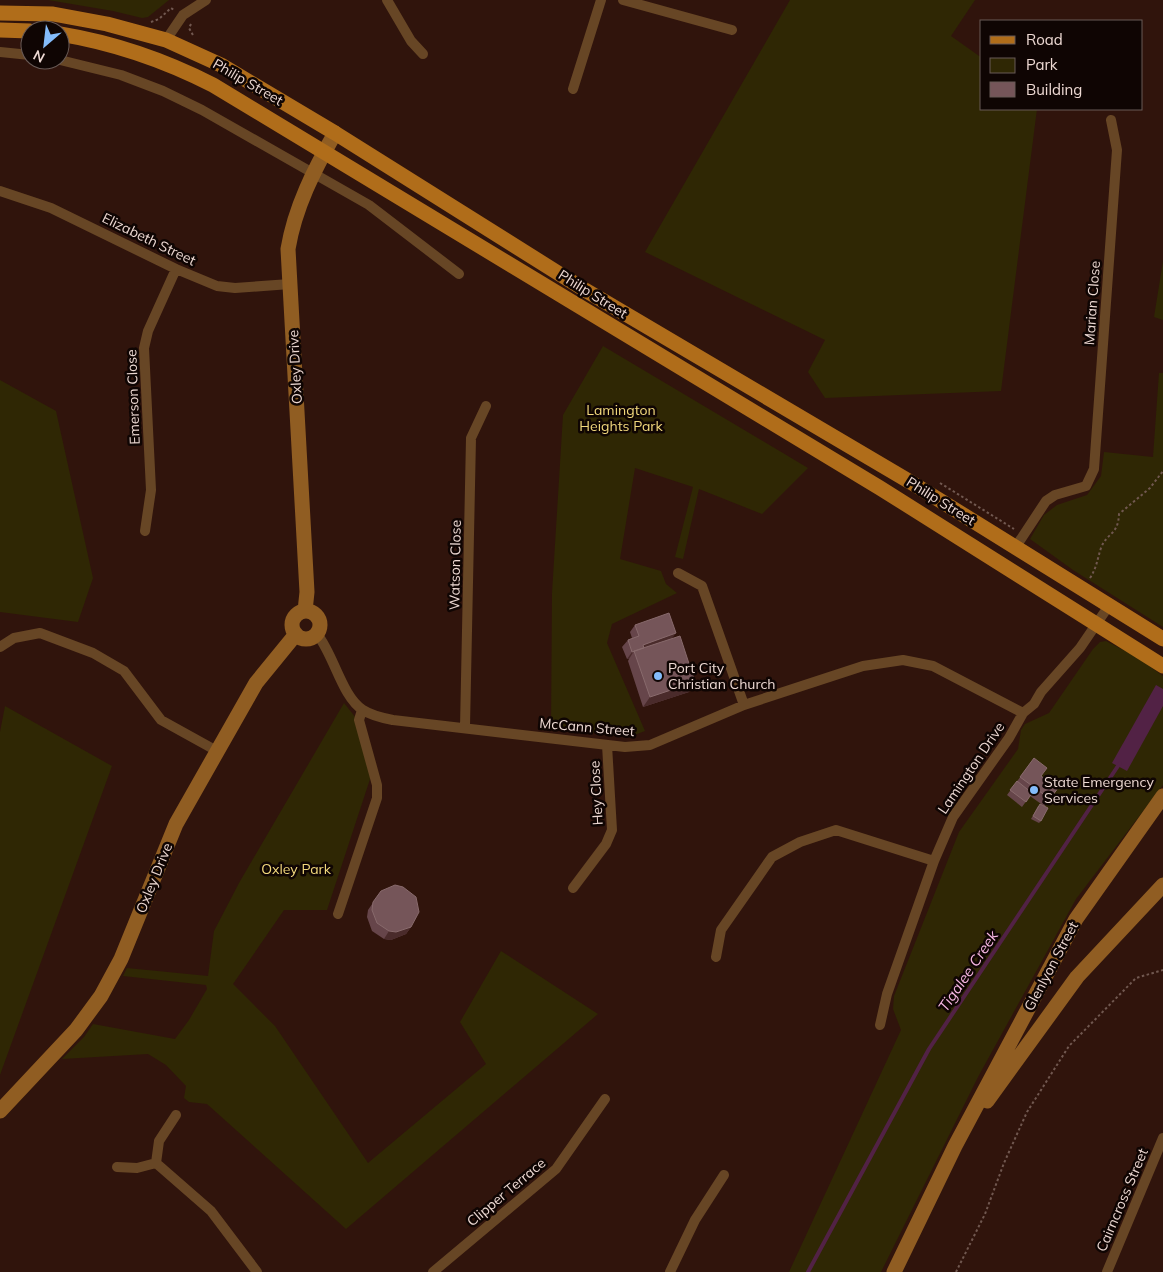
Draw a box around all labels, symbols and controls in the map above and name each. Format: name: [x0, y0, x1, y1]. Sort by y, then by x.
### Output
north arrow: [20, 20, 70, 70]
legend: [980, 20, 1143, 110]
text: Road: [1026, 30, 1063, 49]
text: N: [30, 46, 48, 67]
street label: Philip Street: [210, 55, 286, 109]
text: Park: [1026, 55, 1058, 74]
text: Building: [1026, 80, 1082, 99]
street label: Elizabeth Street: [99, 209, 199, 269]
street label: Marian Close: [1080, 260, 1104, 346]
street label: Philip Street: [555, 266, 631, 322]
street label: Oxley Drive: [284, 330, 306, 404]
street label: Emerson Close: [122, 349, 144, 445]
park label: Lamington Heights Park: [579, 401, 663, 435]
street label: Philip Street: [903, 473, 979, 529]
street label: Watson Close: [445, 520, 465, 610]
place label: Port City Christian Church: [668, 659, 776, 693]
marker: Port City Christian Church: [652, 670, 664, 682]
street label: McCann Street: [539, 714, 635, 740]
street label: Lamington Drive: [934, 719, 1008, 817]
street label: Hey Close: [585, 760, 607, 826]
place label: State Emergency Services: [1044, 773, 1154, 807]
marker: State Emergency Services: [1028, 784, 1040, 796]
street label: Oxley Drive: [132, 840, 176, 916]
park label: Oxley Park: [261, 860, 332, 878]
street label: Glenlyon Street: [1020, 918, 1082, 1014]
water label: Tigalee Creek: [934, 926, 1003, 1015]
street label: Cairncross Street: [1092, 1146, 1152, 1254]
street label: Clipper Terrace: [463, 1154, 549, 1230]

